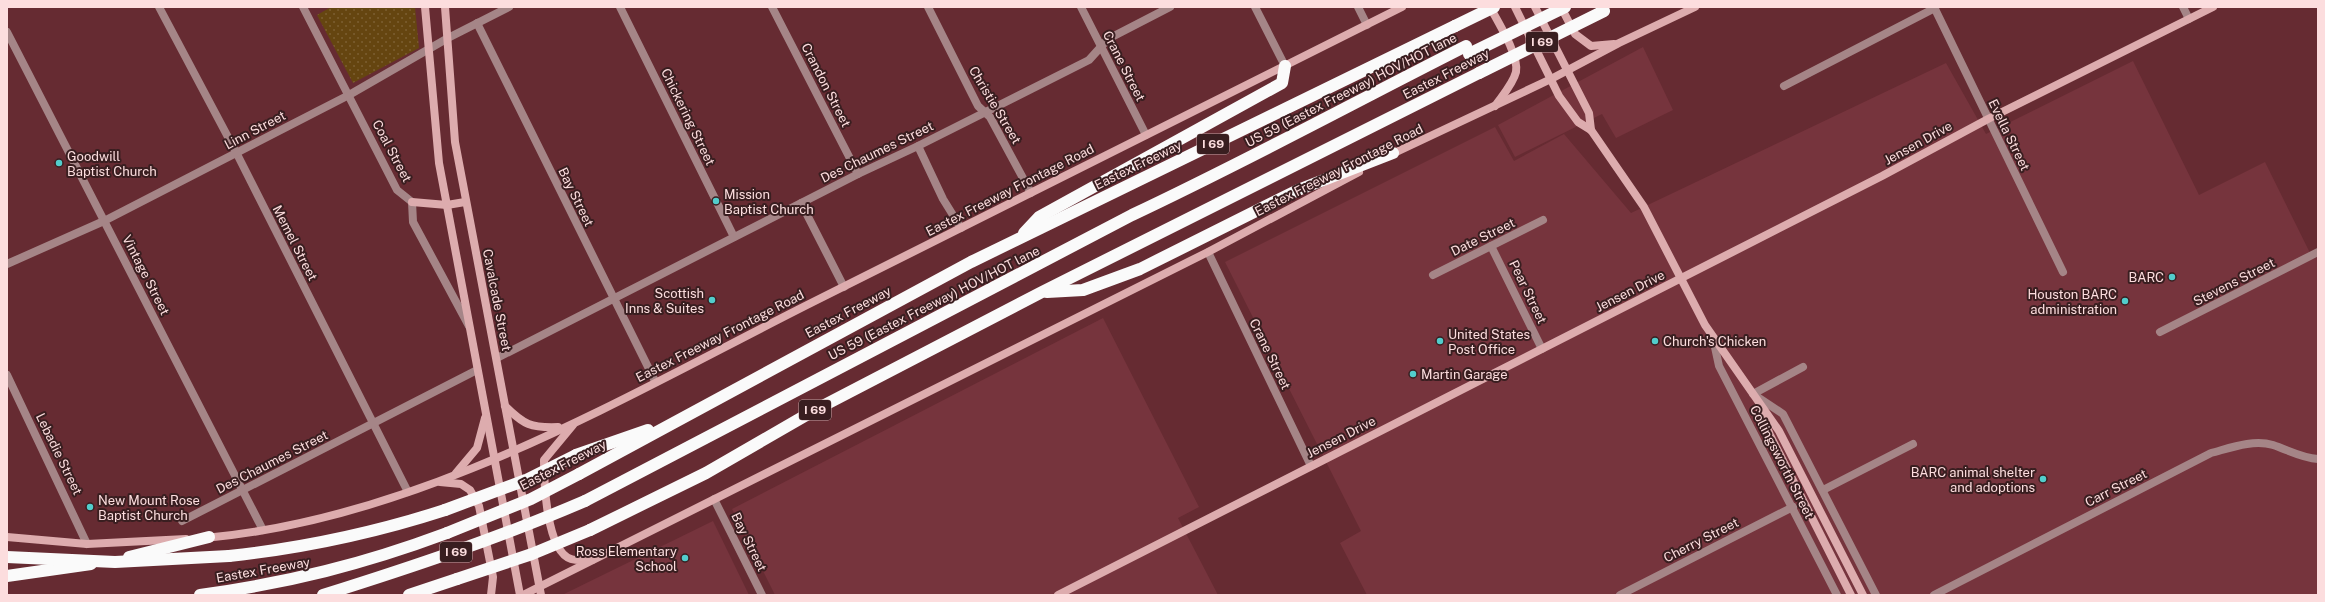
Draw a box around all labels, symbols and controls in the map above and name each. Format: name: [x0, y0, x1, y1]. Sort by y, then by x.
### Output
street label: Crane Street: [1100, 28, 1148, 104]
street label: US 59 (Eastex Freeway) HOV/HOT lane: [1243, 30, 1459, 150]
road number: I 69: [1526, 32, 1558, 52]
street label: Crandon Street: [798, 41, 854, 129]
street label: Eastex Freeway: [1400, 46, 1492, 102]
street label: Christie Street: [966, 63, 1024, 147]
street label: Chickering Street: [658, 66, 718, 168]
street label: Evella Street: [1985, 97, 2033, 173]
street label: Linn Street: [222, 108, 288, 152]
street label: Coal Street: [369, 117, 415, 185]
street label: Des Chaumes Street: [818, 118, 936, 186]
street label: Jensen Drive: [1881, 118, 1955, 168]
street label: Eastex Freeway Frontage Road: [1252, 121, 1426, 219]
road number: I 69: [1197, 134, 1229, 154]
street label: Eastex Freeway: [1092, 137, 1184, 193]
street label: Eastex Freeway Frontage Road: [923, 141, 1097, 239]
place label: Goodwill Baptist Church: [67, 149, 157, 179]
marker: Goodwill Baptist Church: [54, 158, 64, 168]
street label: Bay Street: [555, 165, 597, 229]
place label: Mission Baptist Church: [724, 187, 814, 217]
marker: Mission Baptist Church: [711, 196, 721, 206]
street label: Memel Street: [270, 203, 320, 283]
street label: Date Street: [1449, 215, 1517, 259]
street label: Vintage Street: [119, 232, 173, 318]
street label: US 59 (Eastex Freeway) HOV/HOT lane: [826, 243, 1042, 363]
street label: Cavalcade Street: [480, 248, 514, 352]
street label: Stevens Street: [2191, 255, 2277, 309]
street label: Pear Street: [1506, 258, 1550, 326]
street label: Jensen Drive: [1593, 267, 1667, 315]
place label: BARC: [2129, 270, 2164, 285]
marker: BARC: [2167, 272, 2177, 282]
street label: Eastex Freeway: [802, 283, 894, 341]
place label: Scottish Inns & Suites: [625, 286, 704, 316]
street label: Eastex Freeway Frontage Road: [633, 287, 807, 385]
place label: Houston BARC administration: [2027, 287, 2117, 317]
marker: Scottish Inns & Suites: [707, 295, 717, 305]
marker: Houston BARC administration: [2120, 296, 2130, 306]
street label: Crane Street: [1246, 316, 1294, 392]
place label: United States Post Office: [1448, 327, 1530, 357]
place label: Church's Chicken: [1663, 334, 1766, 349]
marker: United States Post Office: [1435, 336, 1445, 346]
marker: Church's Chicken: [1650, 336, 1660, 346]
place label: Martin Garage: [1421, 367, 1508, 382]
marker: Martin Garage: [1408, 369, 1418, 379]
road number: I 69: [799, 400, 831, 420]
street label: Collingsworth Street: [1747, 403, 1817, 521]
street label: Lebadie Street: [33, 411, 85, 497]
street label: Jensen Drive: [1304, 413, 1378, 461]
street label: Des Chaumes Street: [214, 427, 330, 497]
street label: Eastex Freeway: [517, 437, 609, 493]
place label: BARC animal shelter and adoptions: [1911, 465, 2035, 495]
street label: Carr Street: [2083, 466, 2149, 510]
marker: BARC animal shelter and adoptions: [2038, 474, 2048, 484]
place label: New Mount Rose Baptist Church: [98, 493, 200, 523]
marker: New Mount Rose Baptist Church: [85, 502, 95, 512]
street label: Bay Street: [728, 510, 770, 574]
street label: Cherry Street: [1661, 515, 1741, 565]
road number: I 69: [440, 542, 472, 562]
place label: Ross Elementary School: [576, 544, 677, 574]
marker: Ross Elementary School: [680, 553, 690, 563]
street label: Eastex Freeway: [215, 554, 311, 586]

